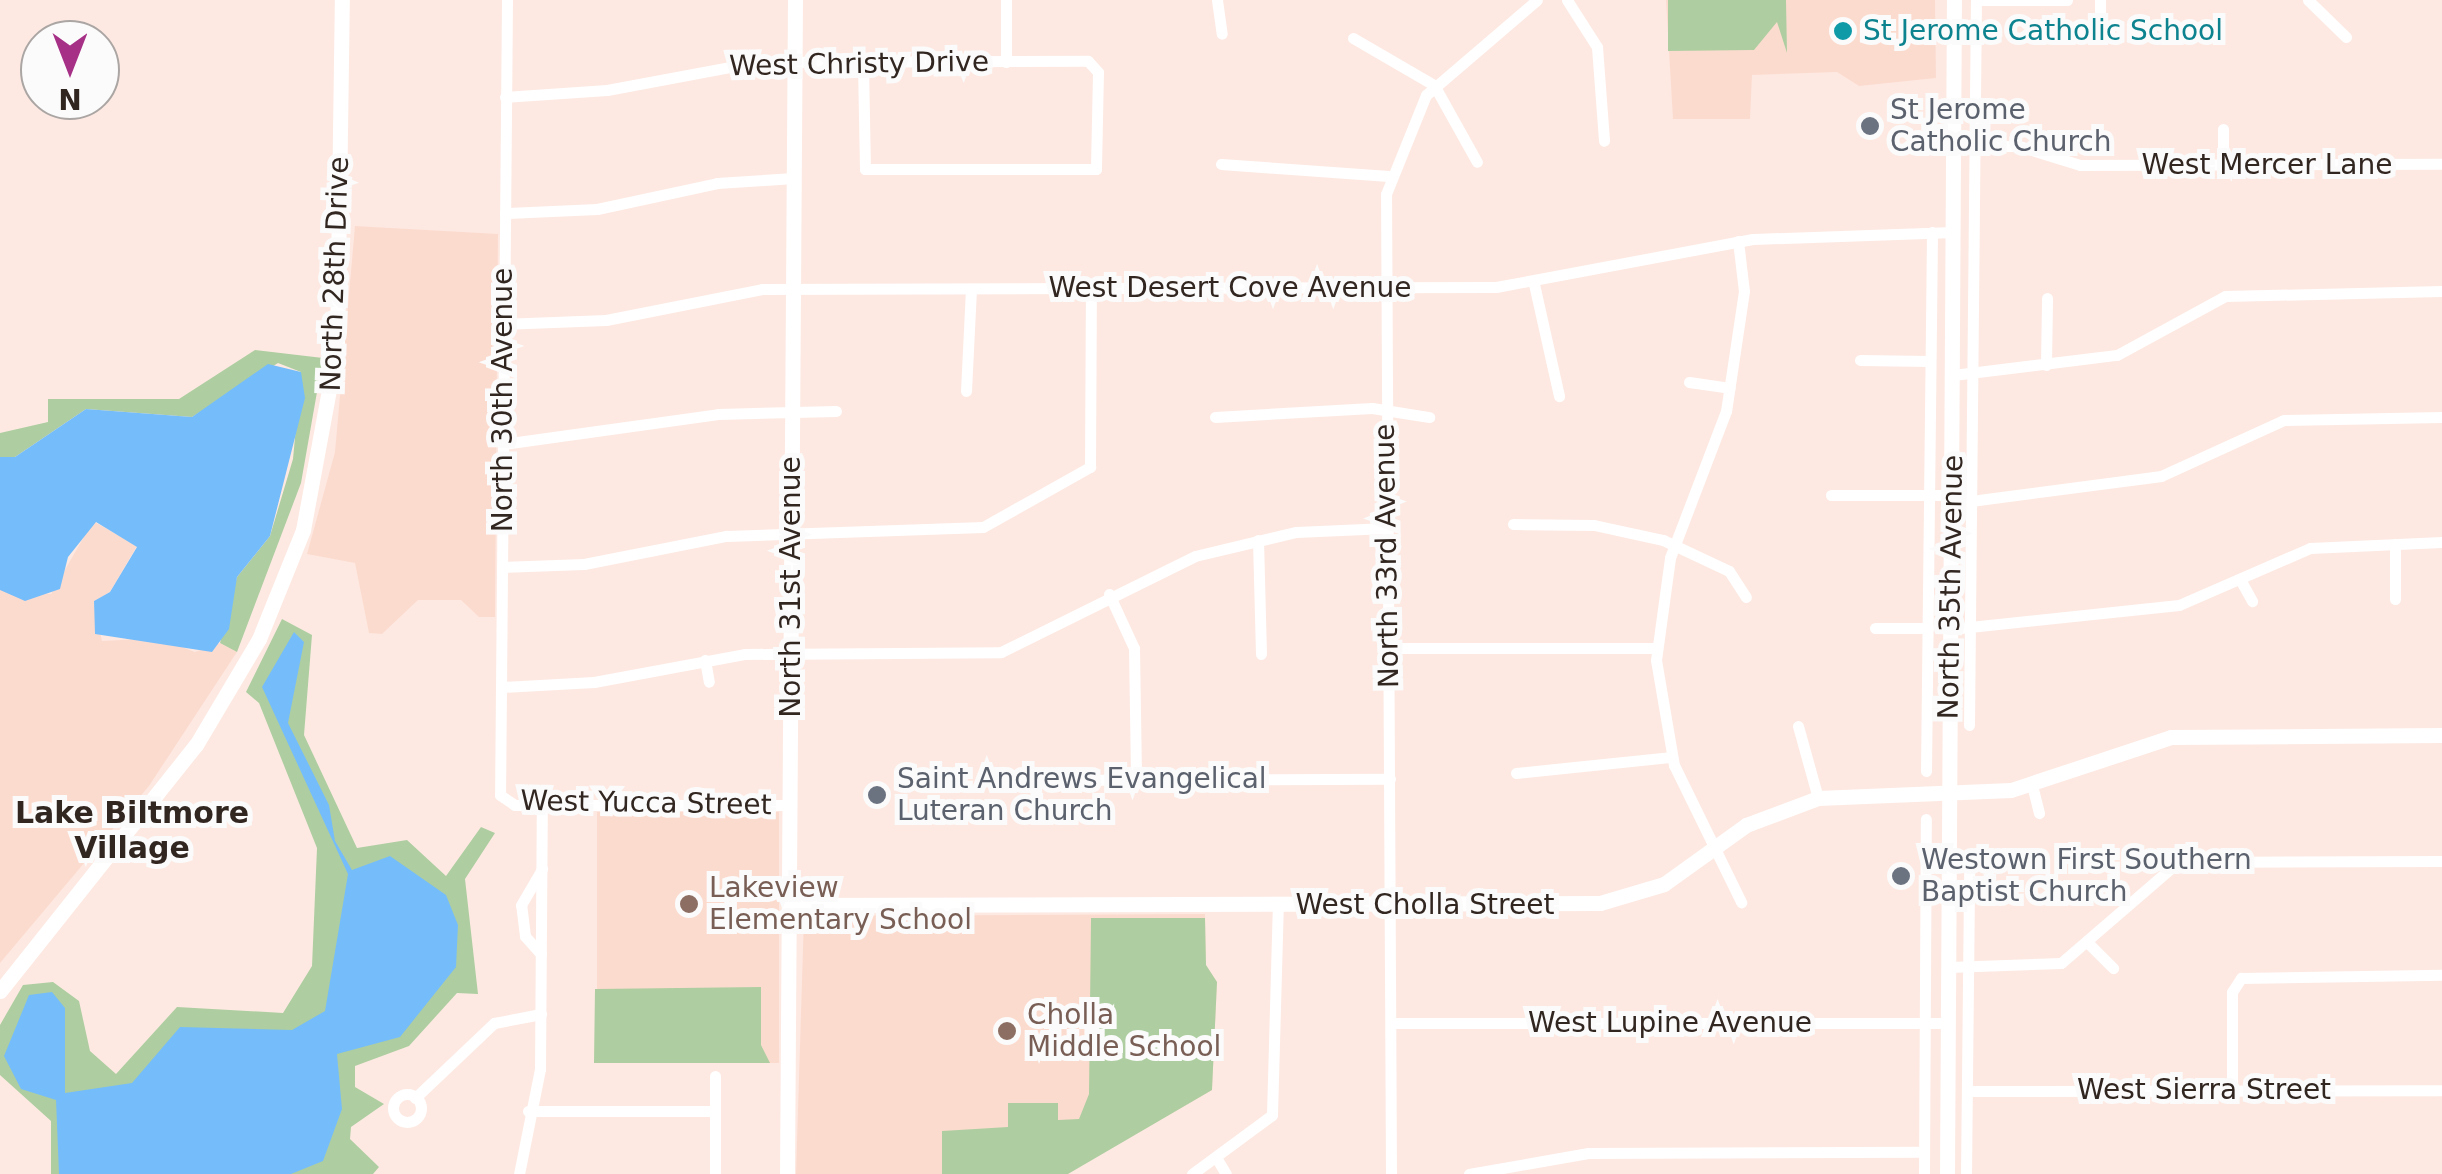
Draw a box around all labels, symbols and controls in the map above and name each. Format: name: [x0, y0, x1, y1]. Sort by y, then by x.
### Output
place label: St Jerome Catholic School: [1863, 14, 2223, 48]
north arrow: [20, 20, 120, 120]
marker: St Jerome Catholic School: [1832, 20, 1854, 42]
street label: West Christy Drive: [729, 45, 989, 83]
text: N: [58, 82, 82, 115]
place label: St Jerome Catholic Church: [1890, 93, 2111, 159]
marker: St Jerome Catholic Church: [1859, 115, 1881, 137]
street label: West Mercer Lane: [2142, 148, 2392, 182]
street label: North 28th Drive: [314, 156, 356, 392]
street label: North 30th Avenue: [486, 268, 520, 532]
street label: West Desert Cove Avenue: [1048, 271, 1412, 305]
street label: North 33rd Avenue: [1368, 423, 1406, 689]
street label: North 35th Avenue: [1932, 454, 1970, 720]
street label: North 31st Avenue: [774, 456, 808, 718]
place label: Saint Andrews Evangelical Luteran Church: [897, 762, 1267, 828]
street label: West Yucca Street: [520, 784, 772, 822]
marker: Saint Andrews Evangelical Luteran Church: [866, 784, 888, 806]
district label: Lake Biltmore Village: [15, 795, 249, 866]
place label: Westown First Southern Baptist Church: [1921, 843, 2252, 909]
marker: Westown First Southern Baptist Church: [1890, 865, 1912, 887]
place label: Lakeview Elementary School: [709, 871, 972, 937]
street label: West Cholla Street: [1296, 888, 1554, 922]
marker: Lakeview Elementary School: [678, 893, 700, 915]
place label: Cholla Middle School: [1027, 998, 1221, 1064]
street label: West Lupine Avenue: [1528, 1006, 1812, 1040]
marker: Cholla Middle School: [996, 1020, 1018, 1042]
street label: West Sierra Street: [2077, 1073, 2331, 1107]

